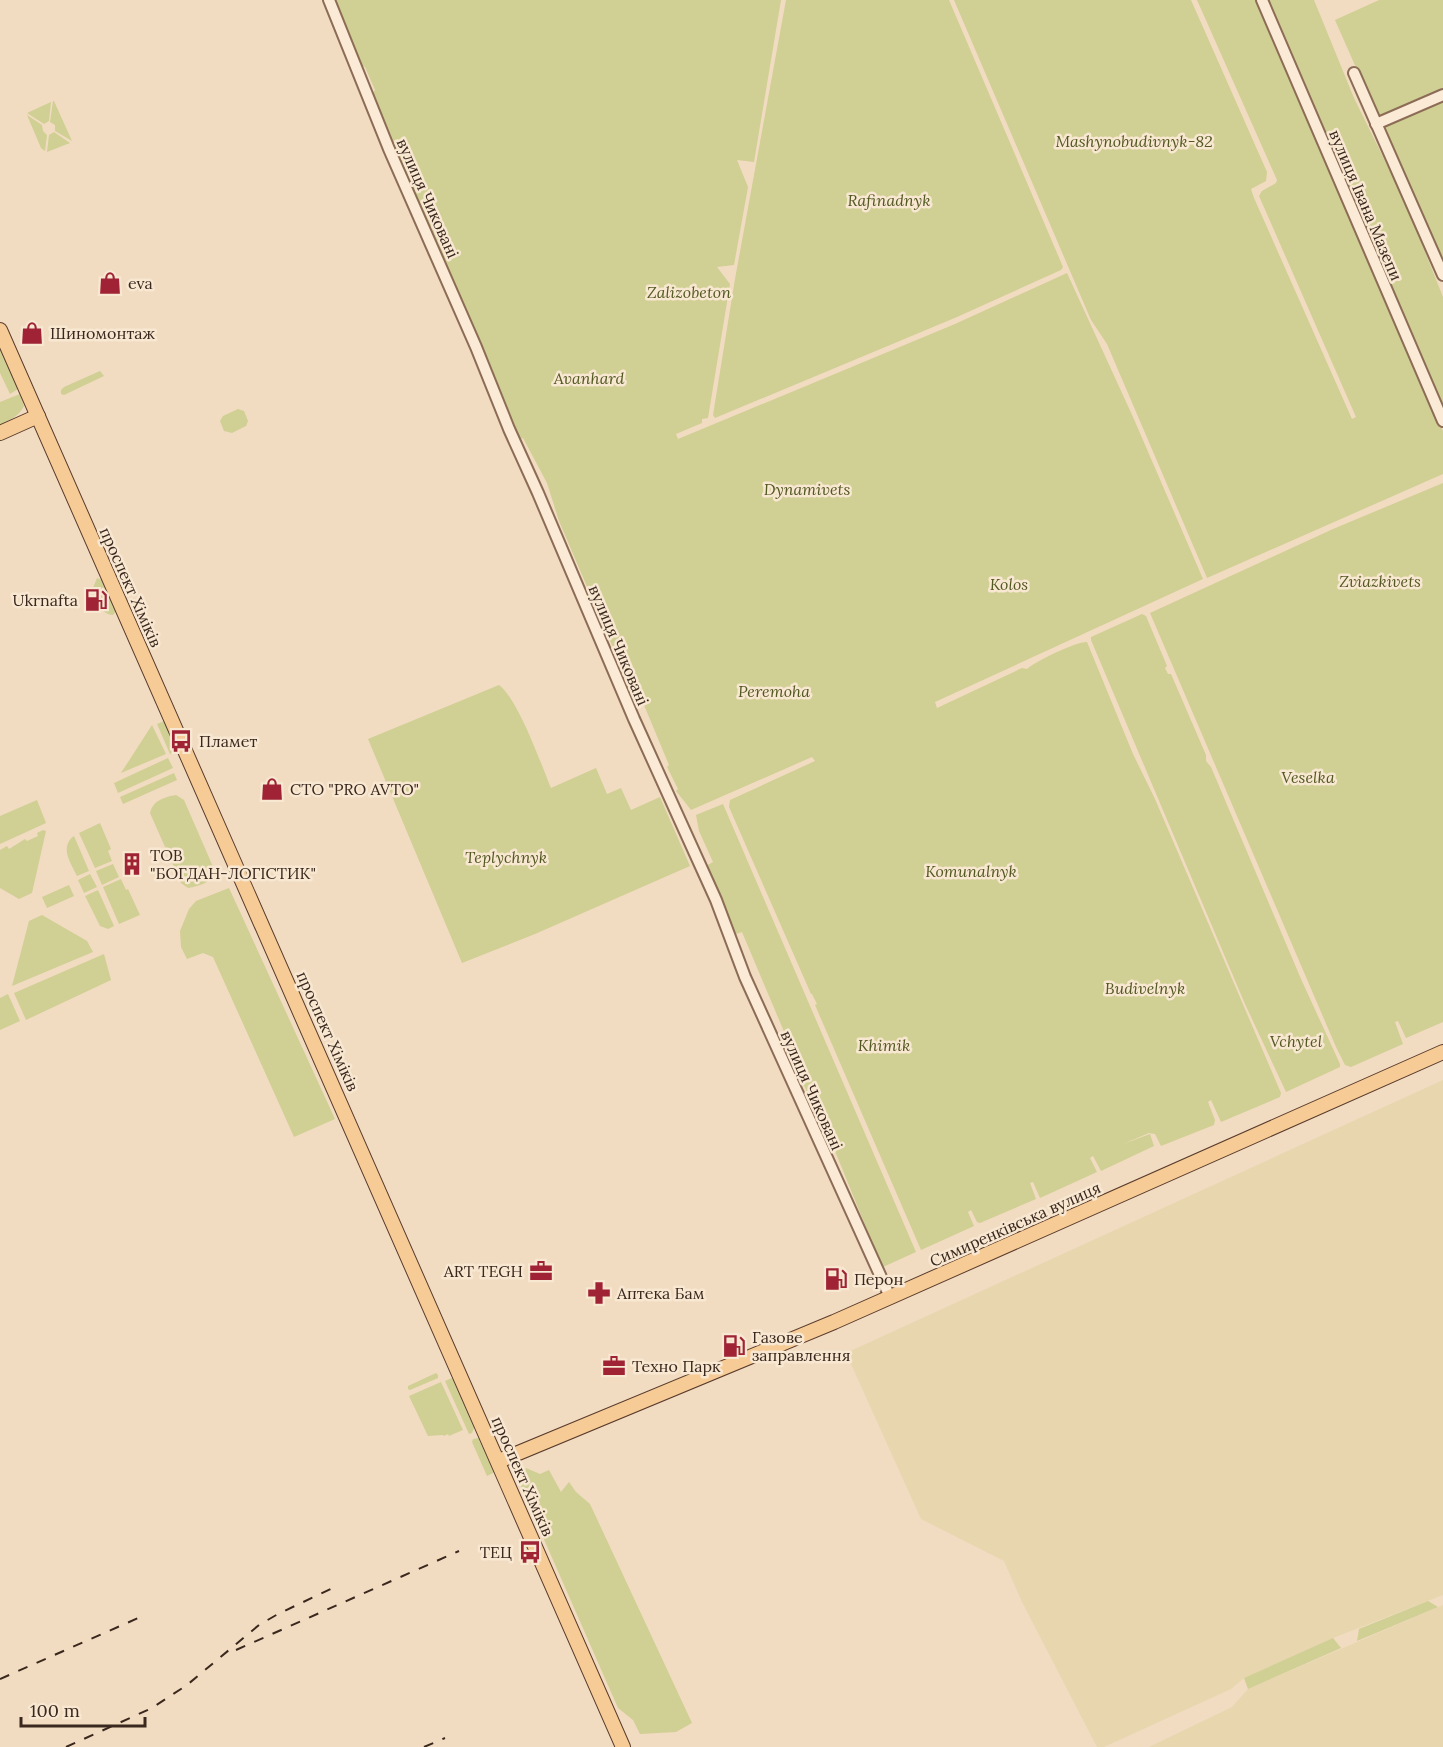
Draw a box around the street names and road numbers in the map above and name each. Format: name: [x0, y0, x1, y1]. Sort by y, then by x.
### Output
street label: вулиця Івана Мазепи: [1325, 126, 1407, 284]
street label: вулиця Чиковані: [393, 135, 463, 261]
street label: проспект Хіміків: [96, 524, 166, 650]
street label: вулиця Чиковані: [585, 582, 653, 708]
street label: проспект Хіміків: [293, 968, 363, 1094]
street label: вулиця Чиковані: [777, 1027, 847, 1153]
street label: Симиренківська вулиця: [926, 1177, 1104, 1271]
street label: проспект Хіміків: [488, 1413, 558, 1539]

